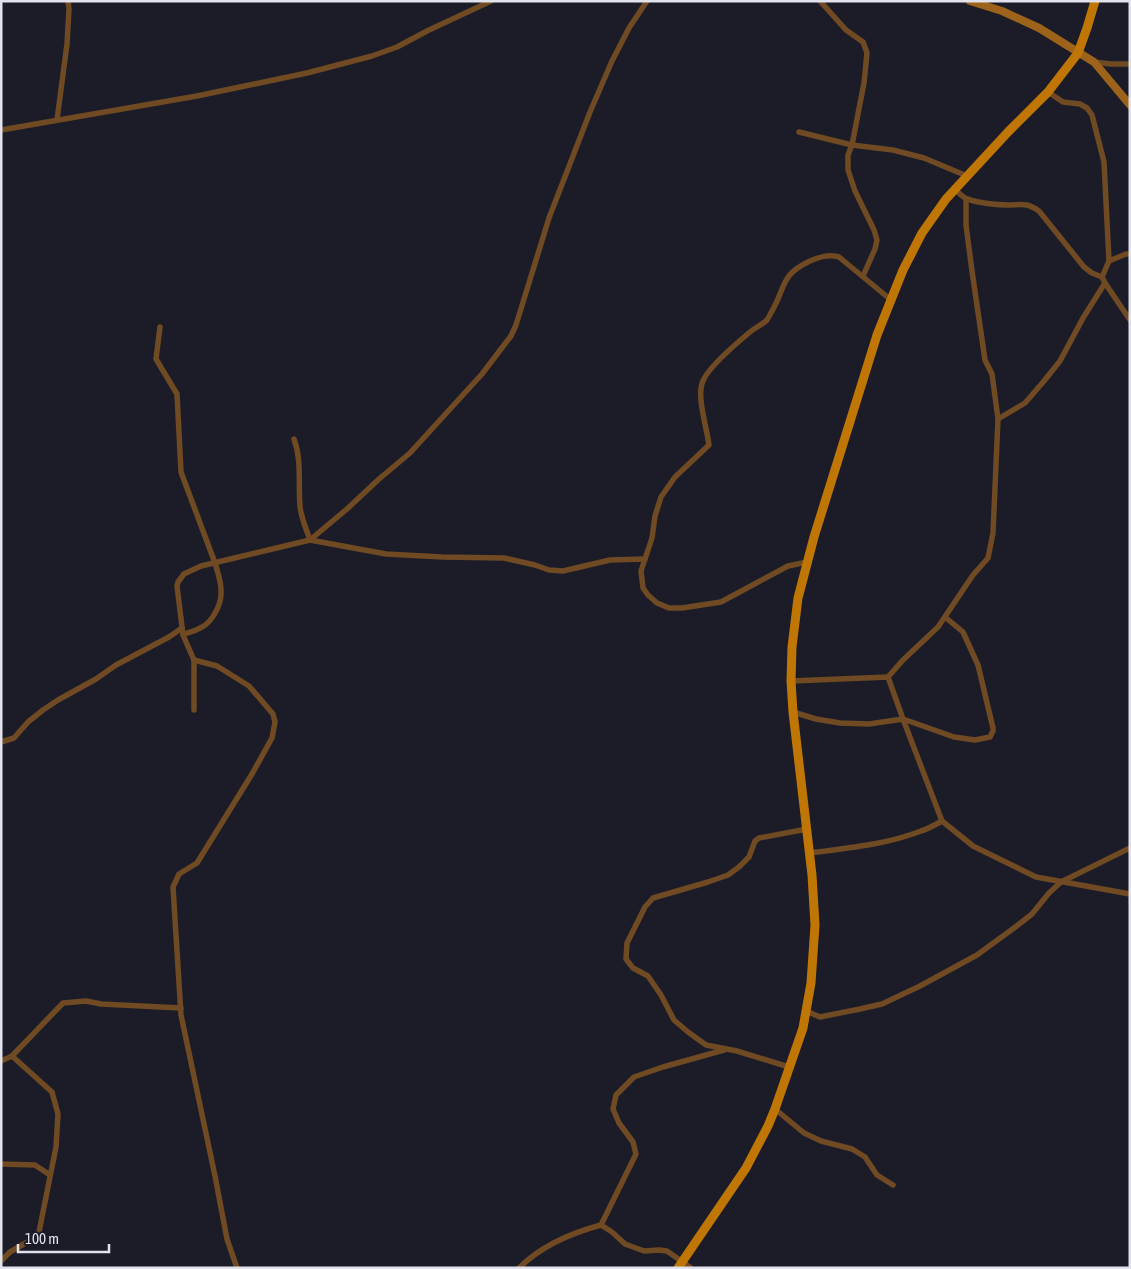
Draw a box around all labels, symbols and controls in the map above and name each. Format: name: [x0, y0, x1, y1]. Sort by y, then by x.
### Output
scale bar: [18, 1222, 109, 1254]
text: 100 m: [25, 1230, 59, 1247]

